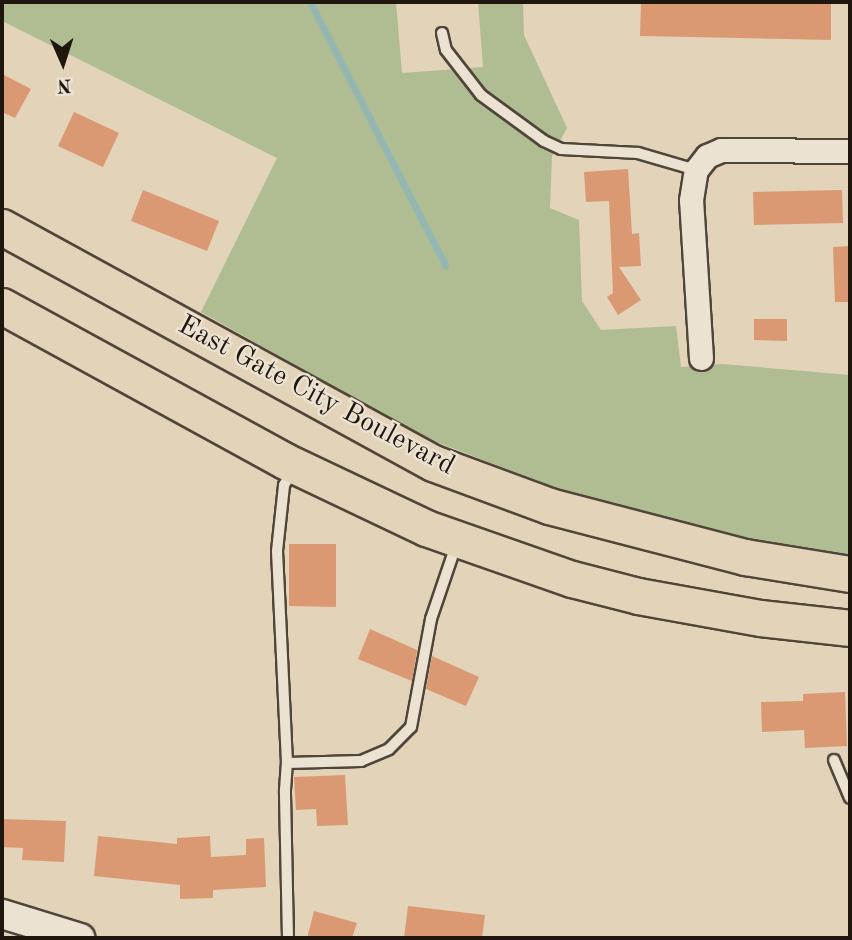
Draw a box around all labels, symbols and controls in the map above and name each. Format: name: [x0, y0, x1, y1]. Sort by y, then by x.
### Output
north arrow: [28, 28, 98, 98]
text: N: [56, 75, 72, 94]
street label: East Gate City Boulevard: [172, 309, 460, 483]

